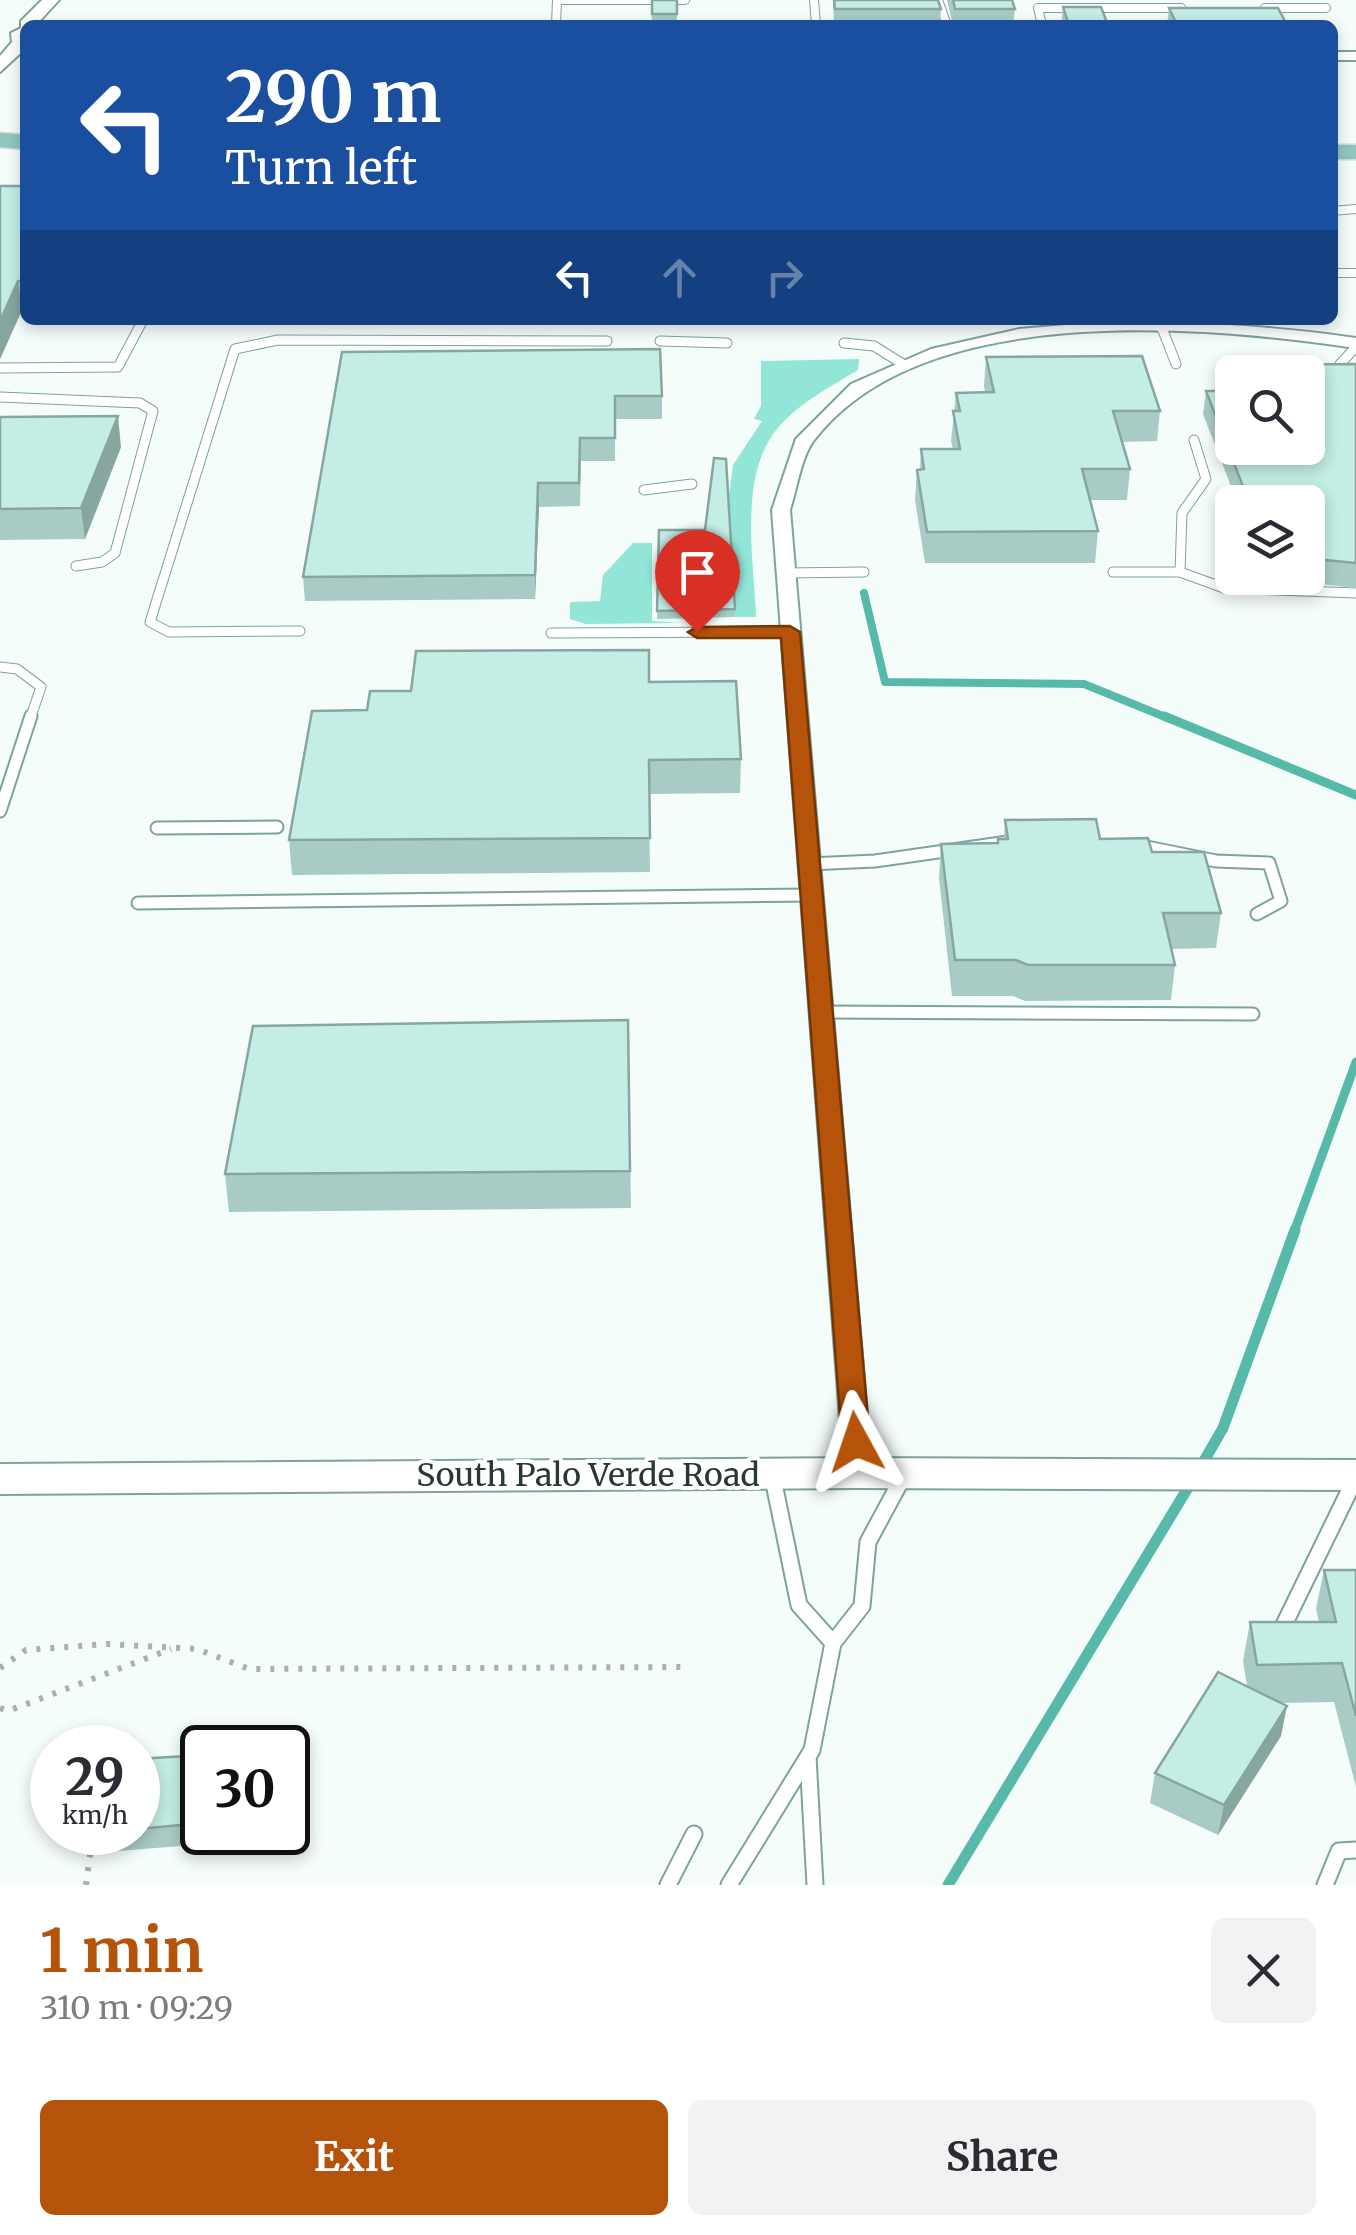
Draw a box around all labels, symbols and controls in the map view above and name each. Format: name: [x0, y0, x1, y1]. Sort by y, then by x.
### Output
text: 290 m: [225, 53, 441, 141]
icon: left: [60, 60, 190, 190]
text: Turn left: [225, 140, 417, 196]
icon: left: [547, 250, 602, 305]
icon: ahead: [652, 250, 707, 305]
icon: right: [757, 250, 812, 305]
map controls: [1215, 355, 1325, 595]
button: search: [1215, 355, 1325, 465]
button: layers: [1215, 485, 1325, 595]
pin: [655, 530, 740, 633]
icon: arrive: [670, 545, 725, 600]
position arrow: [804, 1390, 908, 1494]
street label: South Palo Verde Road: [416, 1455, 760, 1495]
speed limit sign: 30: [180, 1725, 310, 1855]
text: 29: [65, 1746, 125, 1809]
text: km/h: [62, 1799, 128, 1831]
text: 1 min: [40, 1913, 203, 1988]
button: close: [1211, 1918, 1316, 2023]
text: 310 m · 09:29: [40, 1988, 233, 2028]
button: Exit: [40, 2100, 668, 2215]
button: Share: [688, 2100, 1316, 2215]

